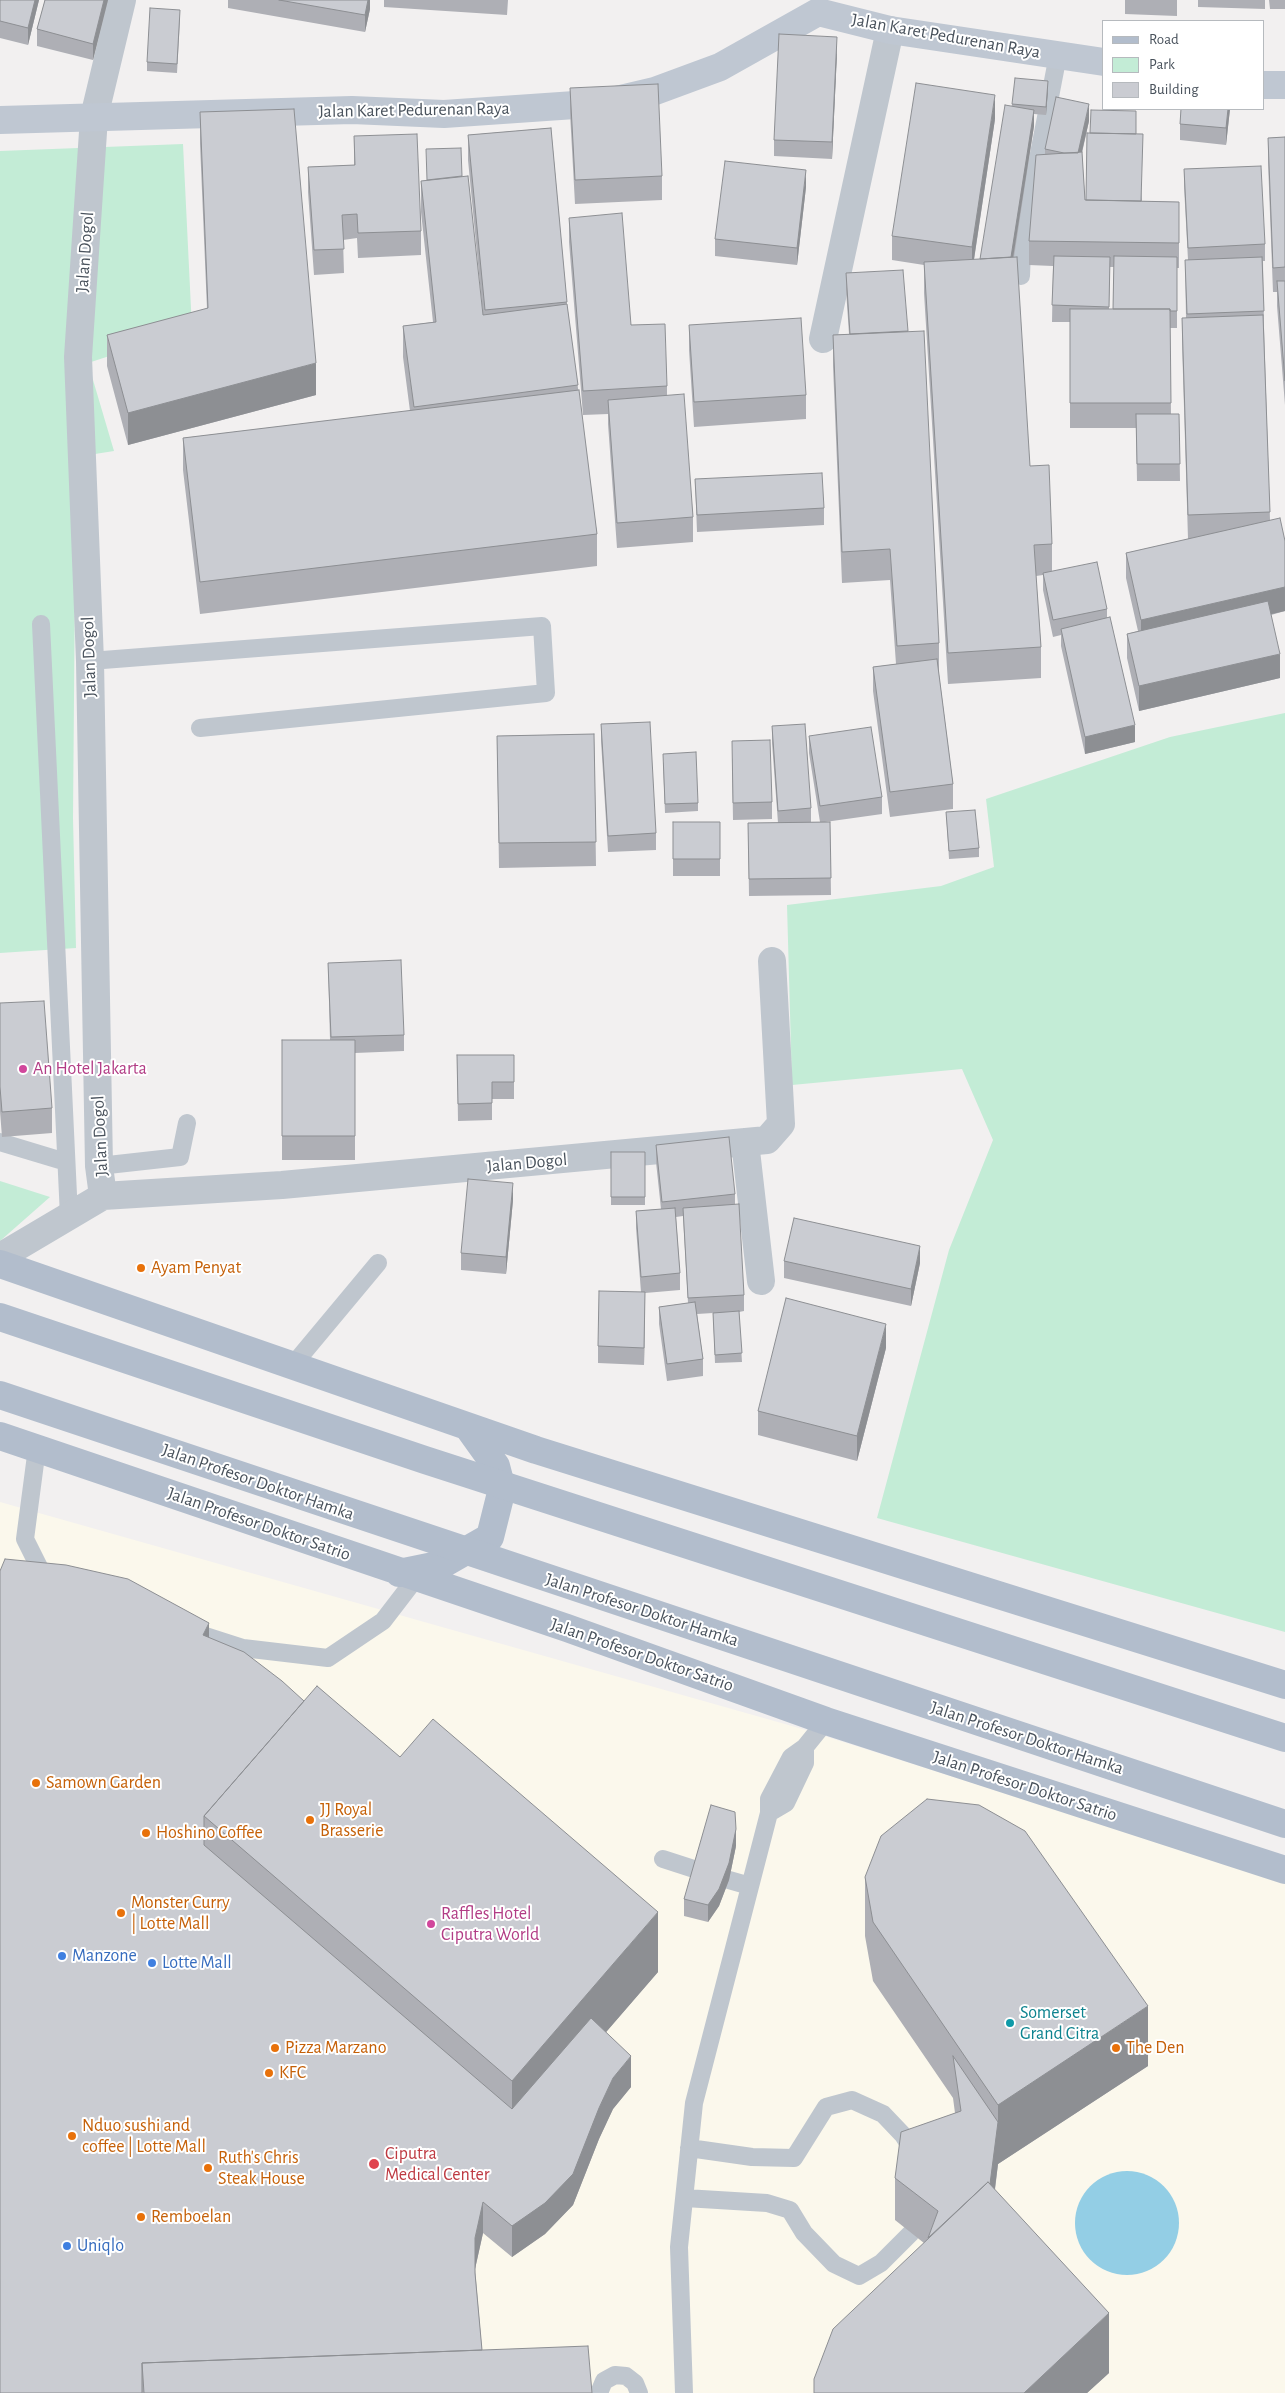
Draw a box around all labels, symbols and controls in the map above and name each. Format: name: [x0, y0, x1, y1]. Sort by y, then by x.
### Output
street label: Jalan Karet Pedurenan Raya: [850, 9, 1042, 63]
legend: [1102, 20, 1265, 110]
text: Road: [1149, 32, 1179, 47]
text: Park: [1149, 57, 1175, 72]
text: Building: [1149, 82, 1199, 97]
street label: Jalan Karet Pedurenan Raya: [318, 98, 510, 122]
street label: Jalan Dogol: [71, 211, 99, 293]
street label: Jalan Dogol: [77, 616, 101, 698]
place label: An Hotel Jakarta: [33, 1058, 147, 1080]
marker: An Hotel Jakarta: [17, 1063, 29, 1075]
street label: Jalan Dogol: [87, 1095, 113, 1177]
street label: Jalan Dogol: [486, 1149, 568, 1177]
place label: Ayam Penyat: [151, 1257, 241, 1279]
marker: Ayam Penyat: [135, 1262, 147, 1274]
street label: Jalan Profesor Doktor Hamka: [159, 1439, 357, 1525]
street label: Jalan Profesor Doktor Satrio: [165, 1483, 353, 1565]
street label: Jalan Profesor Doktor Hamka: [543, 1569, 741, 1651]
street label: Jalan Profesor Doktor Satrio: [548, 1614, 736, 1696]
street label: Jalan Profesor Doktor Hamka: [928, 1697, 1126, 1779]
street label: Jalan Profesor Doktor Satrio: [930, 1746, 1120, 1826]
place label: Samown Garden: [46, 1772, 161, 1794]
marker: Samown Garden: [30, 1777, 42, 1789]
place label: JJ Royal Brasserie: [320, 1799, 384, 1842]
marker: JJ Royal Brasserie: [304, 1814, 316, 1826]
place label: Hoshino Coffee: [156, 1822, 263, 1844]
marker: Hoshino Coffee: [140, 1827, 152, 1839]
place label: Monster Curry | Lotte Mall: [131, 1892, 230, 1935]
place label: Raffles Hotel Ciputra World: [441, 1903, 539, 1946]
marker: Monster Curry | Lotte Mall: [115, 1907, 127, 1919]
marker: Raffles Hotel Ciputra World: [425, 1918, 437, 1930]
place label: Manzone: [72, 1945, 137, 1967]
marker: Manzone: [56, 1950, 68, 1962]
place label: Lotte Mall: [162, 1952, 232, 1974]
marker: Lotte Mall: [146, 1957, 158, 1969]
place label: Somerset Grand Citra: [1020, 2002, 1099, 2045]
marker: Somerset Grand Citra: [1004, 2017, 1016, 2029]
place label: Pizza Marzano: [285, 2037, 386, 2059]
place label: The Den: [1126, 2037, 1184, 2059]
marker: Pizza Marzano: [269, 2042, 281, 2054]
marker: The Den: [1110, 2042, 1122, 2054]
place label: KFC: [279, 2062, 306, 2084]
marker: KFC: [263, 2067, 275, 2079]
place label: Nduo sushi and coffee | Lotte Mall: [82, 2115, 206, 2158]
marker: Nduo sushi and coffee | Lotte Mall: [66, 2130, 78, 2142]
place label: Ciputra Medical Center: [385, 2143, 489, 2186]
place label: Ruth's Chris Steak House: [218, 2147, 305, 2190]
marker: Ciputra Medical Center: [367, 2157, 381, 2171]
marker: Ruth's Chris Steak House: [202, 2162, 214, 2174]
place label: Remboelan: [151, 2206, 231, 2228]
marker: Remboelan: [135, 2211, 147, 2223]
place label: Uniqlo: [77, 2235, 124, 2257]
marker: Uniqlo: [61, 2240, 73, 2252]

